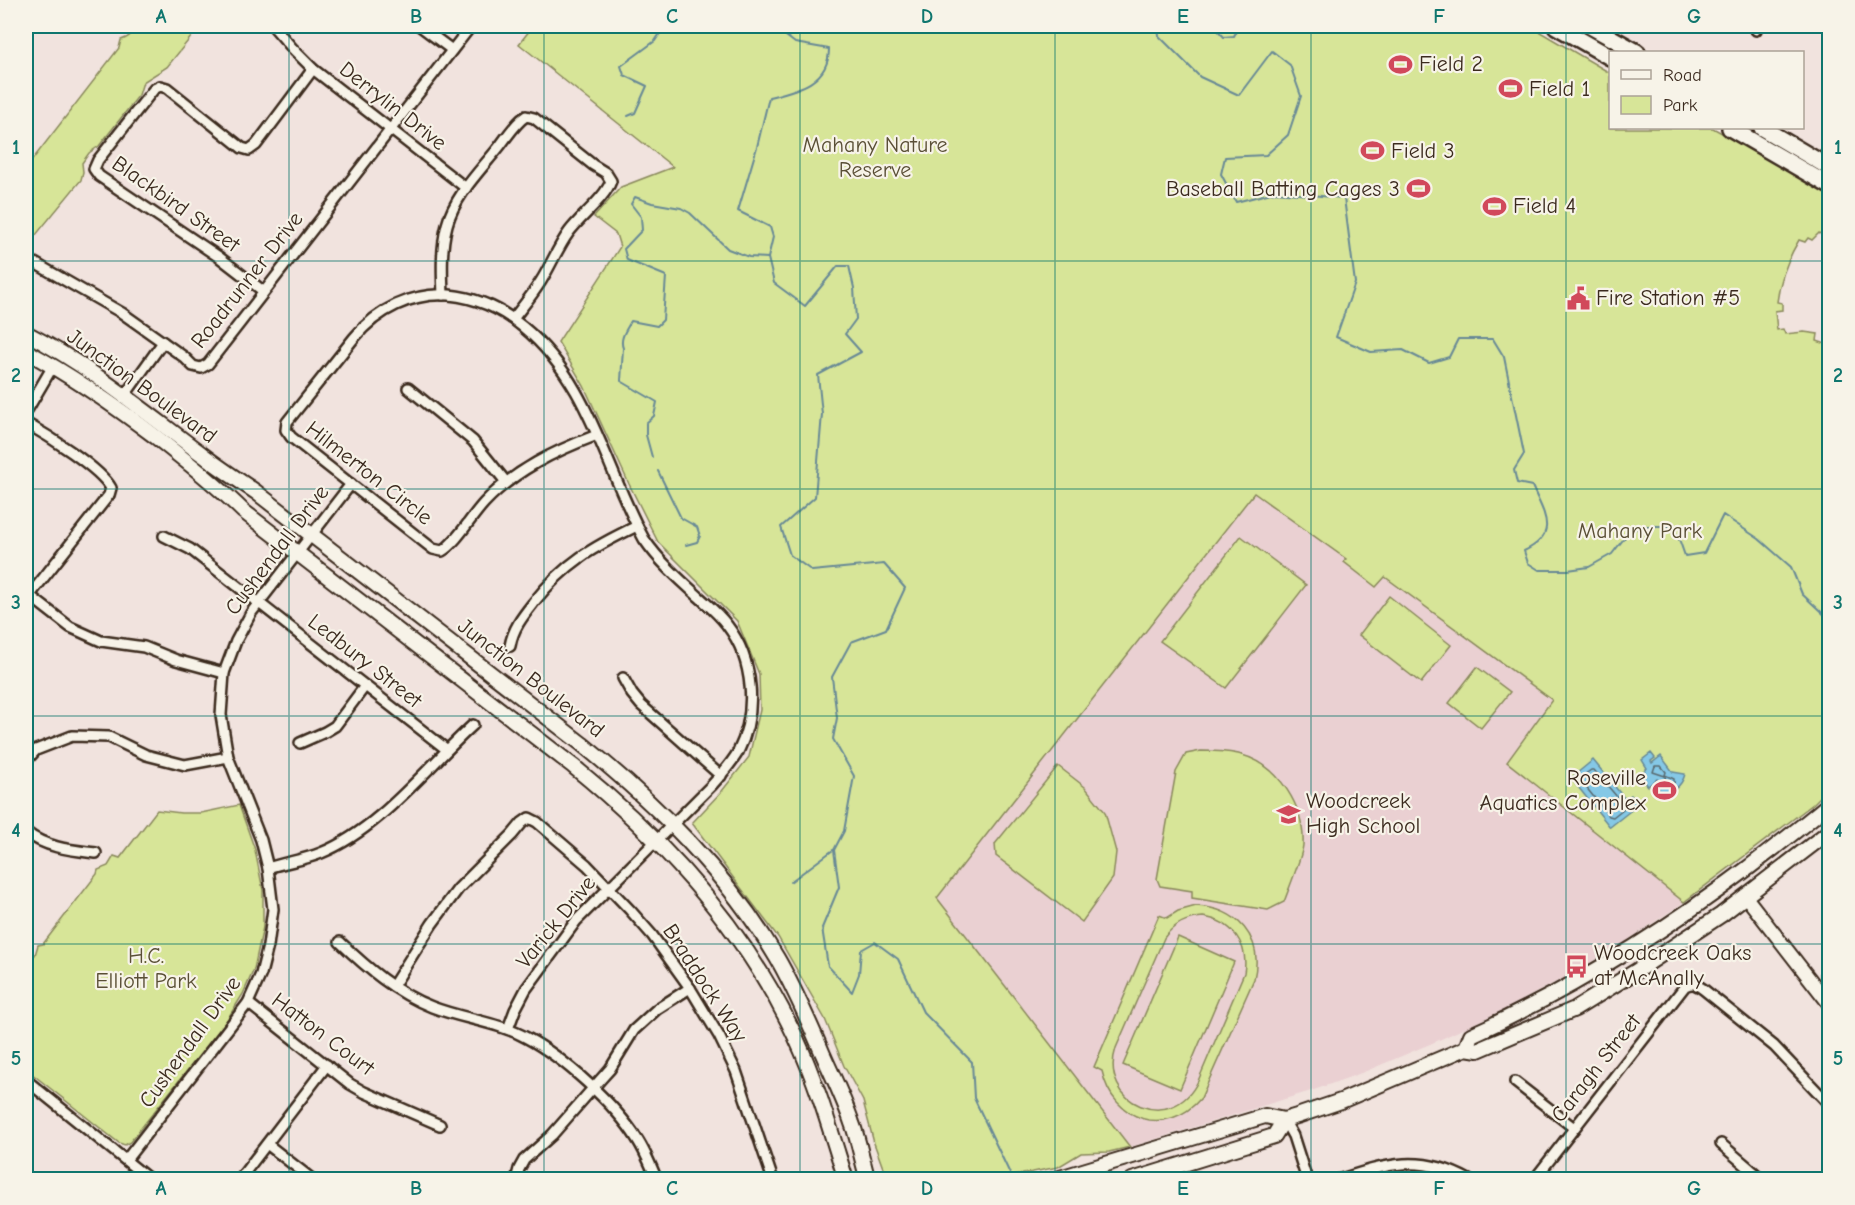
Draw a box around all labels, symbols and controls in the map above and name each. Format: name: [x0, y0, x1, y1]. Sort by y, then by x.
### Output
text: A: [155, 5, 167, 28]
text: B: [410, 5, 422, 28]
text: C: [666, 5, 678, 28]
text: D: [921, 5, 933, 28]
text: E: [1177, 5, 1189, 28]
text: F: [1433, 5, 1445, 28]
text: G: [1687, 5, 1701, 28]
sports icon: Field 2: [1388, 51, 1414, 77]
place label: Field 2: [1419, 51, 1483, 77]
legend: [1609, 51, 1804, 129]
street label: Derrylin Drive: [334, 56, 452, 156]
text: Road: [1663, 65, 1702, 86]
sports icon: Field 1: [1498, 76, 1524, 102]
place label: Field 1: [1529, 76, 1590, 102]
text: Park: [1663, 95, 1698, 116]
park label: Mahany Nature Reserve: [803, 132, 947, 183]
text: 1: [12, 136, 20, 159]
text: 1: [1834, 136, 1842, 159]
sports icon: Field 3: [1360, 138, 1386, 164]
place label: Field 3: [1391, 138, 1455, 164]
street label: Blackbird Street: [107, 150, 245, 258]
place label: Baseball Batting Cages 3: [1166, 176, 1400, 202]
sports icon: Baseball Batting Cages 3: [1405, 176, 1431, 202]
sports icon: Field 4: [1482, 193, 1508, 219]
place label: Field 4: [1513, 193, 1576, 219]
street label: Roadrunner Drive: [186, 206, 308, 354]
public building icon: Fire Station #5: [1565, 285, 1591, 311]
place label: Fire Station #5: [1596, 285, 1740, 311]
street label: Junction Boulevard: [62, 323, 222, 449]
text: 2: [11, 364, 21, 387]
text: 2: [1833, 364, 1843, 387]
street label: Hilmerton Circle: [301, 416, 437, 530]
street label: Cushendall Drive: [220, 480, 334, 620]
park label: Mahany Park: [1578, 518, 1703, 544]
text: 3: [11, 591, 21, 614]
text: 3: [1833, 591, 1843, 614]
street label: Ledbury Street: [303, 608, 428, 714]
street label: Junction Boulevard: [453, 613, 609, 743]
place label: Roseville Aquatics Complex: [1480, 765, 1647, 816]
sports icon: Roseville Aquatics Complex: [1651, 778, 1677, 804]
place label: Woodcreek High School: [1306, 788, 1420, 839]
school or university icon: Woodcreek High School: [1275, 801, 1301, 827]
text: 4: [11, 819, 21, 842]
text: 4: [1833, 819, 1843, 842]
street label: Varick Drive: [511, 870, 601, 974]
street label: Braddock Way: [657, 919, 753, 1047]
place label: Woodcreek Oaks at McAnally: [1594, 940, 1751, 991]
park label: H.C. Elliott Park: [95, 943, 197, 994]
bus stop icon: Woodcreek Oaks at McAnally: [1563, 953, 1589, 979]
street label: Cushendall Drive: [134, 971, 246, 1113]
street label: Hatton Court: [267, 987, 380, 1081]
street label: Caragh Street: [1546, 1008, 1647, 1127]
text: 5: [11, 1047, 21, 1070]
text: 5: [1833, 1047, 1843, 1070]
text: A: [155, 1177, 167, 1200]
text: B: [410, 1177, 422, 1200]
text: C: [666, 1177, 678, 1200]
text: D: [921, 1177, 933, 1200]
text: E: [1177, 1177, 1189, 1200]
text: F: [1433, 1177, 1445, 1200]
text: G: [1687, 1177, 1701, 1200]

